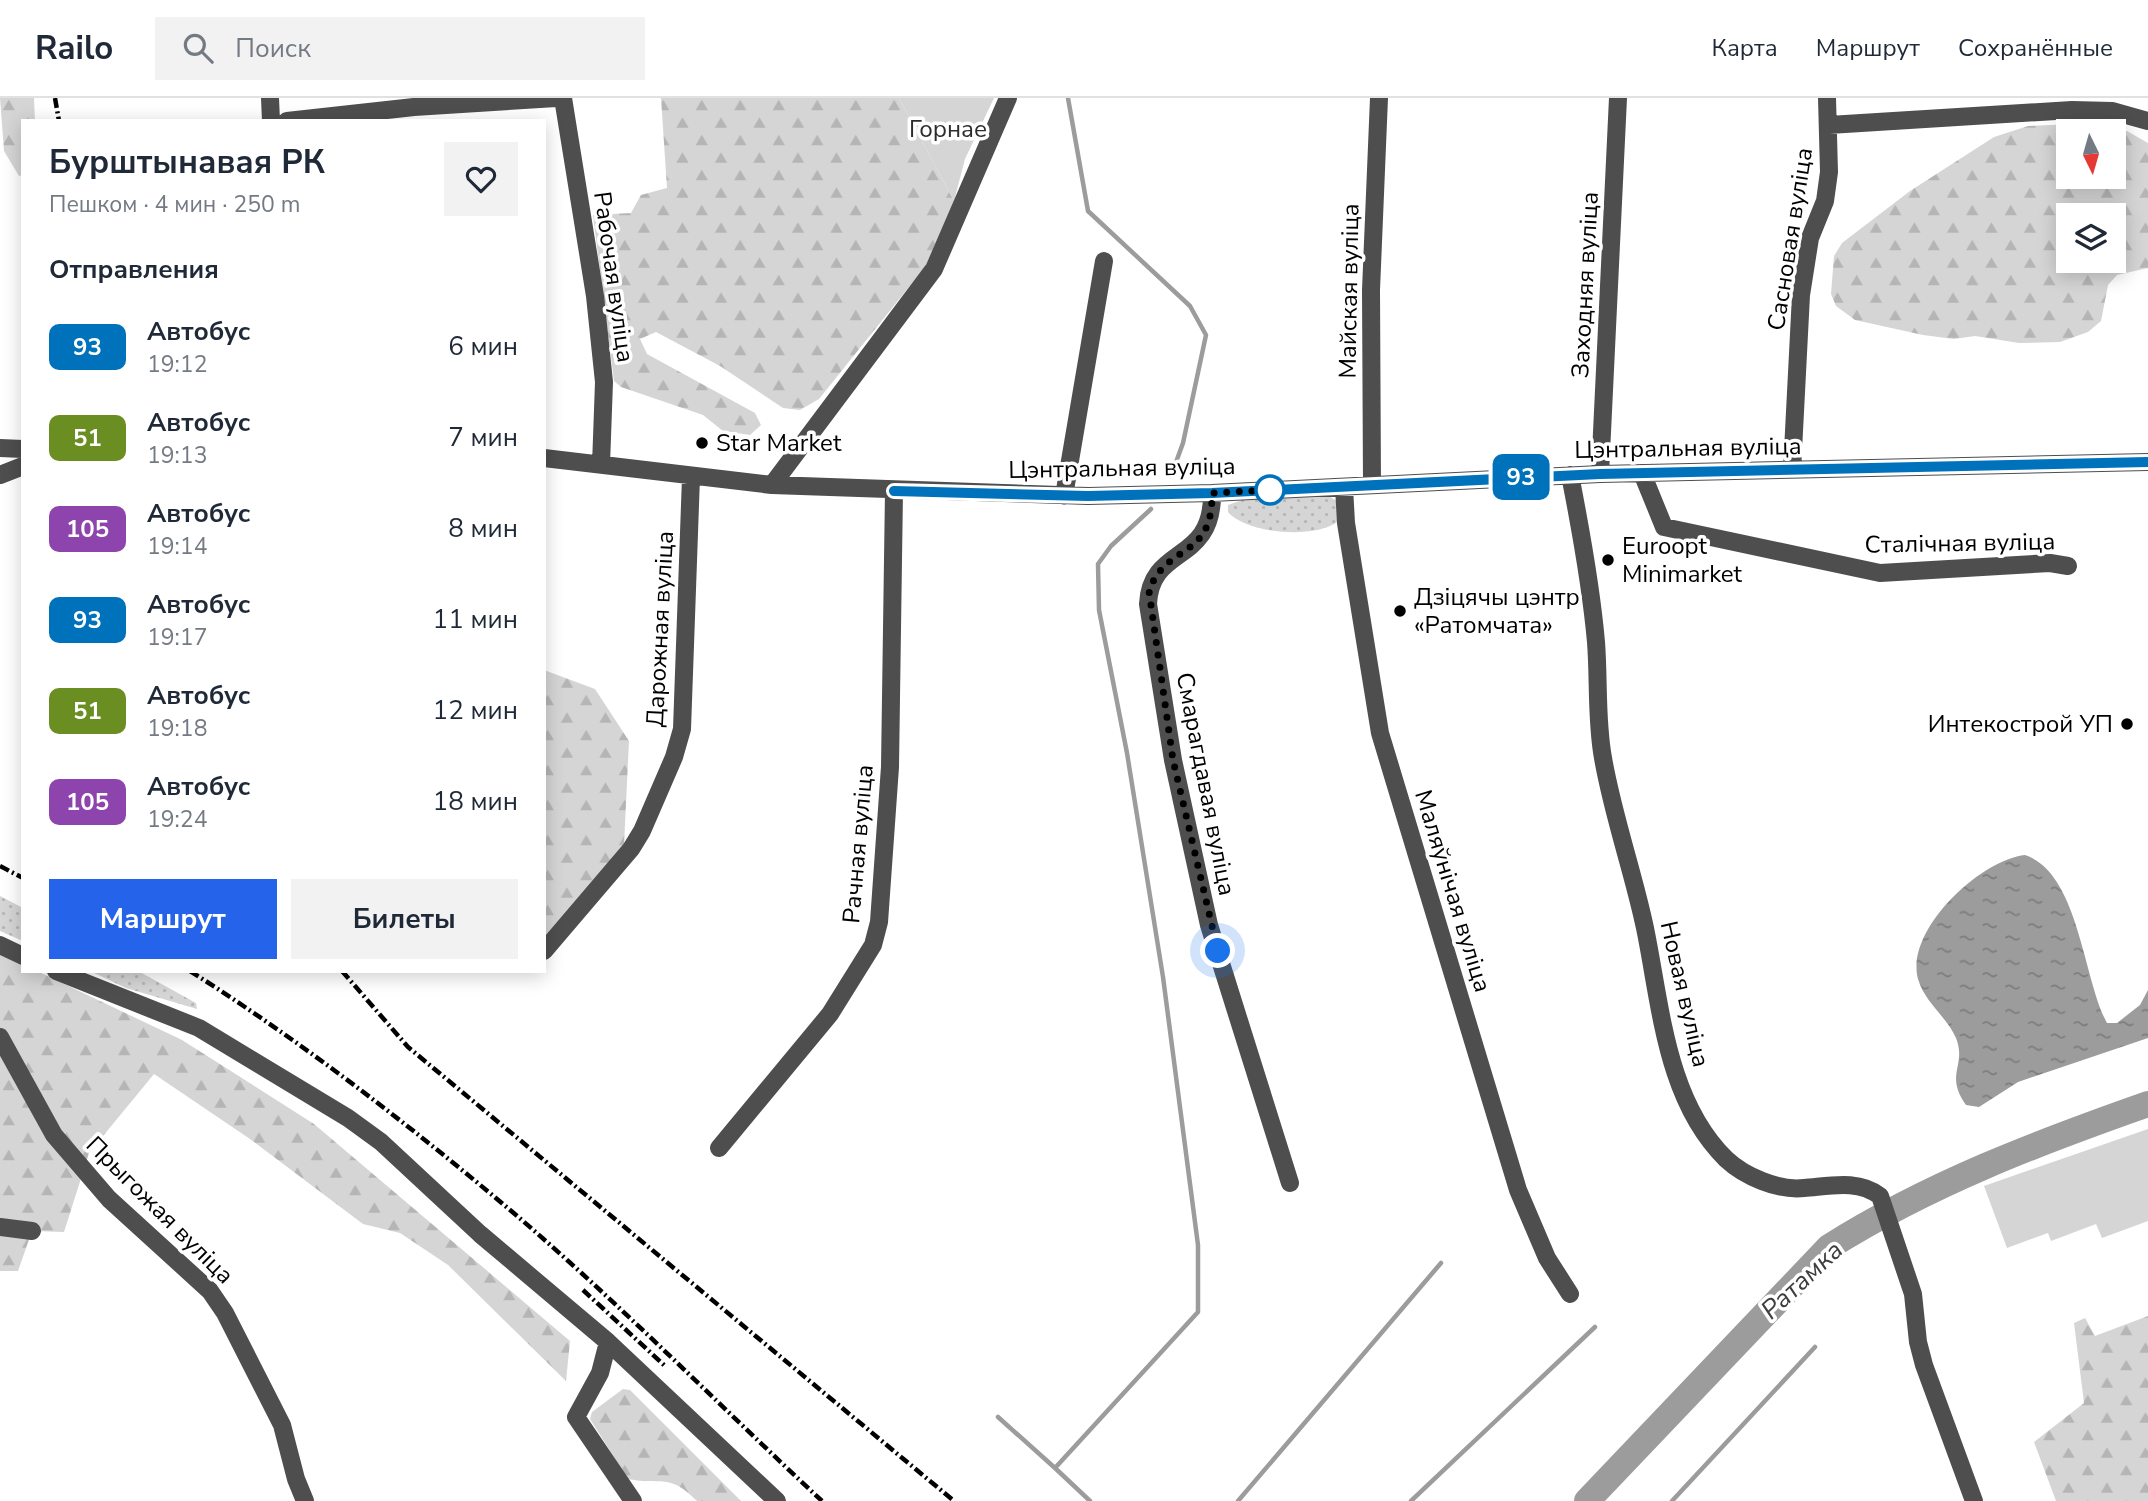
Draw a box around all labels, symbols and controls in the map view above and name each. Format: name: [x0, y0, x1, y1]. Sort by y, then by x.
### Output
search box: [155, 17, 645, 80]
text: Railo: [35, 26, 113, 71]
icon: search: [179, 29, 217, 67]
text: Поиск: [235, 31, 311, 66]
text: Карта: [1712, 32, 1778, 64]
text: Маршрут: [1816, 32, 1920, 64]
text: Сохранённые: [1958, 32, 2113, 64]
park label: Горнае: [909, 113, 987, 145]
north arrow: [2056, 119, 2126, 189]
map controls: [2056, 119, 2126, 273]
text: Бурштынавая РК: [49, 140, 325, 185]
button: heart: [444, 142, 518, 216]
street label: Сасновая вуліца: [1760, 145, 1820, 333]
text: Пешком · 4 мин · 250 m: [49, 189, 300, 220]
street label: Рабочая вуліца: [586, 190, 642, 364]
street label: Заходняя вуліца: [1564, 191, 1606, 379]
street label: Майская вуліца: [1331, 203, 1367, 379]
button: layers: [2056, 203, 2126, 273]
text: Отправления: [49, 252, 219, 287]
text: Автобус: [147, 314, 250, 349]
text: 6 мин: [448, 329, 518, 364]
text: 93: [73, 331, 102, 363]
text: 19:12: [147, 349, 207, 380]
text: Автобус: [147, 405, 250, 440]
text: 7 мин: [448, 420, 518, 455]
text: 51: [73, 422, 102, 454]
place label: Star Market: [716, 427, 842, 459]
street label: Цэнтральная вуліца: [1574, 430, 1802, 466]
marker: Star Market: [694, 435, 710, 451]
text: 19:13: [147, 440, 207, 471]
street label: Цэнтральная вуліца: [1008, 450, 1236, 486]
line badge: 93: [1490, 454, 1552, 500]
text: 93: [1507, 461, 1535, 493]
unlabelled marker: [1255, 475, 1285, 505]
text: Автобус: [147, 496, 250, 531]
text: 8 мин: [448, 511, 518, 546]
text: 105: [66, 513, 109, 545]
street label: Сталічная вуліца: [1864, 525, 2056, 561]
street label: Дарожная вуліца: [639, 530, 681, 728]
place label: Euroopt Minimarket: [1622, 530, 1743, 590]
text: 19:14: [147, 531, 207, 562]
marker: Euroopt Minimarket: [1600, 552, 1616, 568]
place label: Дзіцячы цэнтр «Ратомчата»: [1414, 581, 1580, 641]
text: Автобус: [147, 587, 250, 622]
text: 11 мин: [433, 602, 518, 637]
marker: Дзіцячы цэнтр «Ратомчата»: [1392, 603, 1408, 619]
text: 93: [73, 604, 102, 636]
text: 19:17: [147, 622, 207, 653]
street label: Смарагдавая вуліца: [1169, 670, 1243, 898]
text: Автобус: [147, 678, 250, 713]
text: 12 мин: [433, 693, 518, 728]
text: 51: [73, 695, 102, 727]
place label: Интекострой УП: [1928, 708, 2113, 740]
text: 19:18: [147, 713, 207, 744]
marker: Интекострой УП: [2119, 716, 2135, 732]
street label: Рачная вуліца: [835, 763, 881, 925]
text: Автобус: [147, 769, 250, 804]
text: 18 мин: [433, 784, 518, 819]
text: 105: [66, 786, 109, 818]
street label: Маляўнічая вуліца: [1407, 786, 1499, 996]
text: 19:24: [147, 804, 207, 835]
button: Маршрут: [49, 879, 277, 959]
button: Билеты: [291, 879, 518, 959]
street label: Новая вуліца: [1653, 918, 1717, 1070]
your location: [1200, 933, 1235, 968]
street label: Прыгожая вуліца: [79, 1129, 241, 1291]
water label: Ратамка: [1753, 1233, 1851, 1327]

